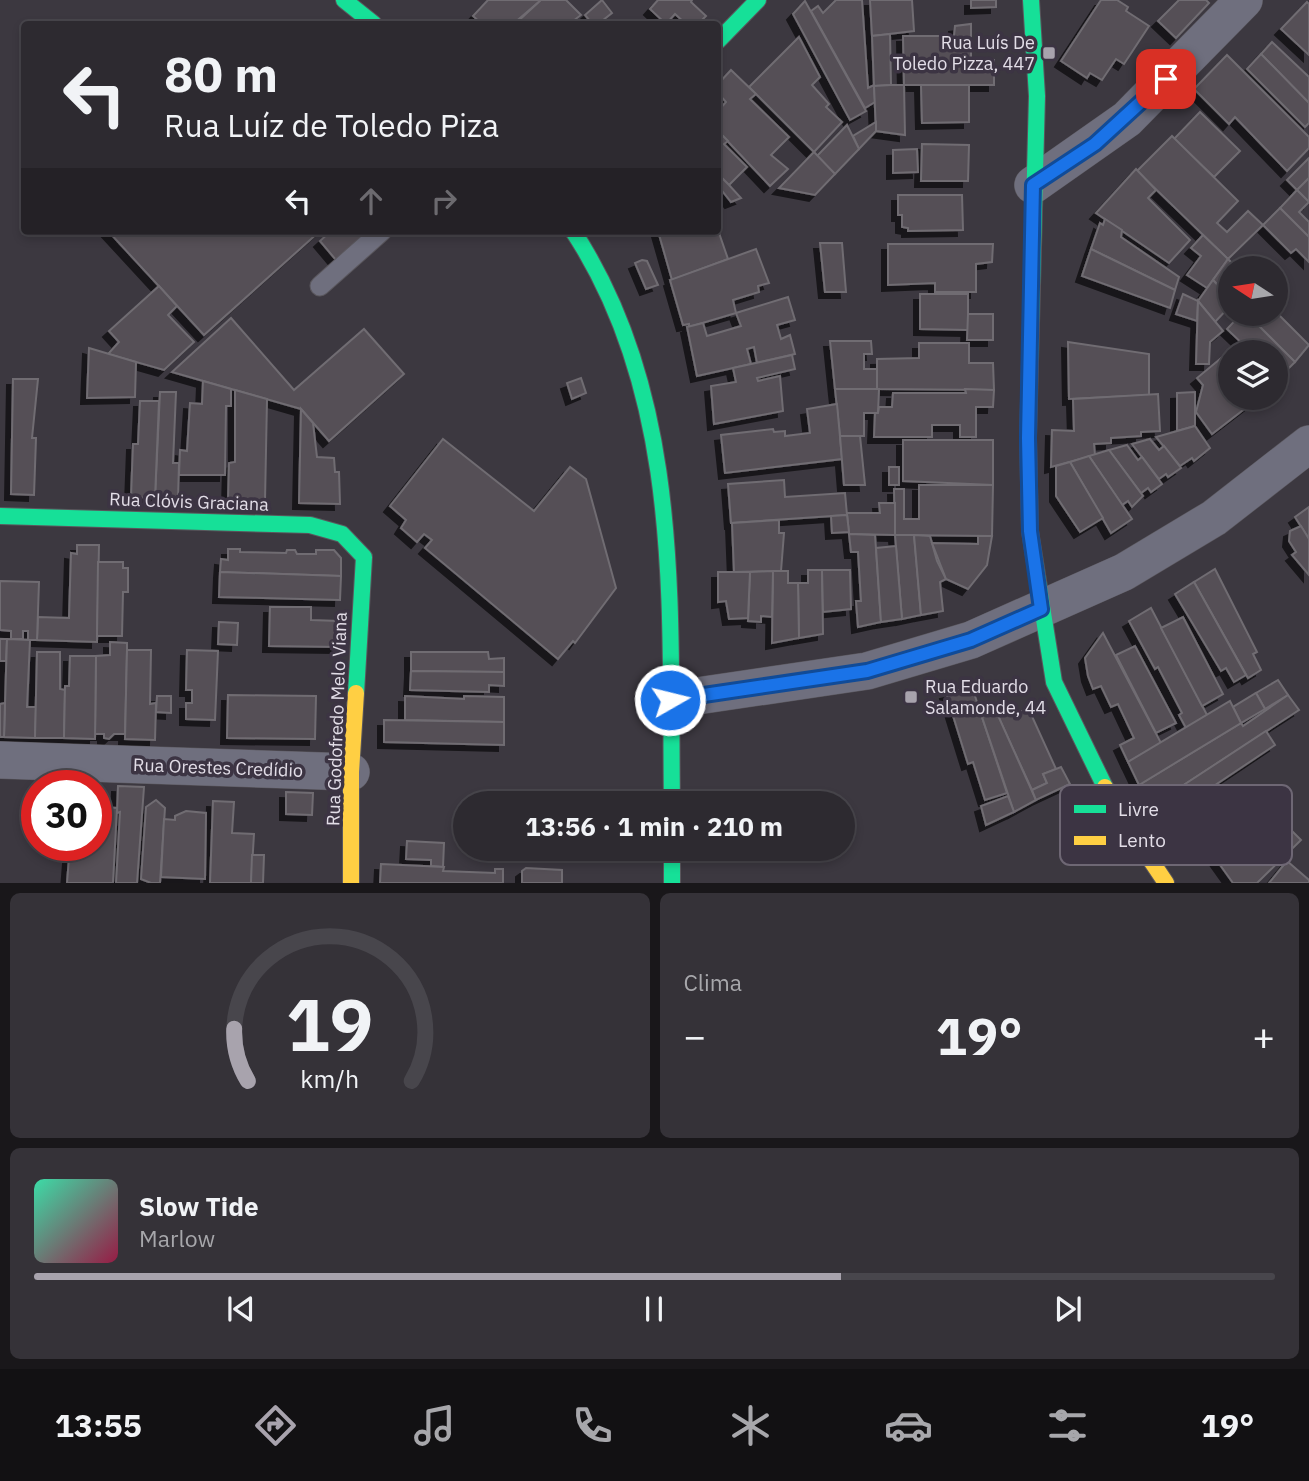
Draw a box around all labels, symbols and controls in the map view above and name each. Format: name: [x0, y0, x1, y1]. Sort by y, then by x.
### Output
place label: Rua Luís De Toledo Pizza, 447: [893, 31, 1035, 75]
text: 80 m: [164, 42, 278, 105]
marker: Rua Luís De Toledo Pizza, 447: [1041, 45, 1057, 61]
icon: left: [49, 49, 140, 140]
pin: [1136, 49, 1196, 109]
icon: arrive: [1147, 60, 1185, 98]
text: Rua Luíz de Toledo Piza: [164, 104, 499, 146]
icon: left: [279, 182, 317, 220]
icon: ahead: [352, 182, 390, 220]
icon: right: [425, 182, 463, 220]
north arrow: [1218, 256, 1288, 326]
map controls: [1218, 256, 1288, 410]
button: layers: [1218, 340, 1288, 410]
street label: Rua Clóvis Graciana: [109, 487, 270, 516]
street label: Rua Godofredo Melo Viana: [321, 611, 352, 826]
position arrow: [633, 663, 707, 737]
place label: Rua Eduardo Salamonde, 44: [925, 675, 1047, 719]
marker: Rua Eduardo Salamonde, 44: [903, 689, 919, 705]
street label: Rua Orestes Credídio: [133, 753, 303, 782]
speed limit sign: 30: [21, 770, 112, 861]
legend: [1060, 785, 1292, 865]
text: Livre: [1118, 797, 1159, 821]
text: 13:56 · 1 min · 210 m: [525, 809, 783, 843]
text: Lento: [1118, 828, 1166, 852]
text: Clima: [684, 967, 742, 997]
text: 19: [286, 977, 373, 1072]
text: 19°: [936, 1002, 1023, 1069]
text: −: [684, 1011, 706, 1060]
text: +: [1252, 1011, 1275, 1060]
text: km/h: [300, 1062, 359, 1095]
text: Slow Tide: [139, 1189, 259, 1223]
text: Marlow: [139, 1223, 215, 1253]
icon: previous: [222, 1290, 260, 1328]
icon: pause: [635, 1290, 673, 1328]
icon: next: [1049, 1290, 1087, 1328]
icon: directions: [251, 1401, 300, 1450]
icon: music: [410, 1401, 459, 1450]
icon: phone: [568, 1401, 617, 1450]
icon: climate: [726, 1401, 775, 1450]
icon: car: [884, 1401, 933, 1450]
icon: filters: [1043, 1401, 1092, 1450]
text: 13:55: [55, 1404, 142, 1446]
text: 19°: [1201, 1404, 1254, 1446]

